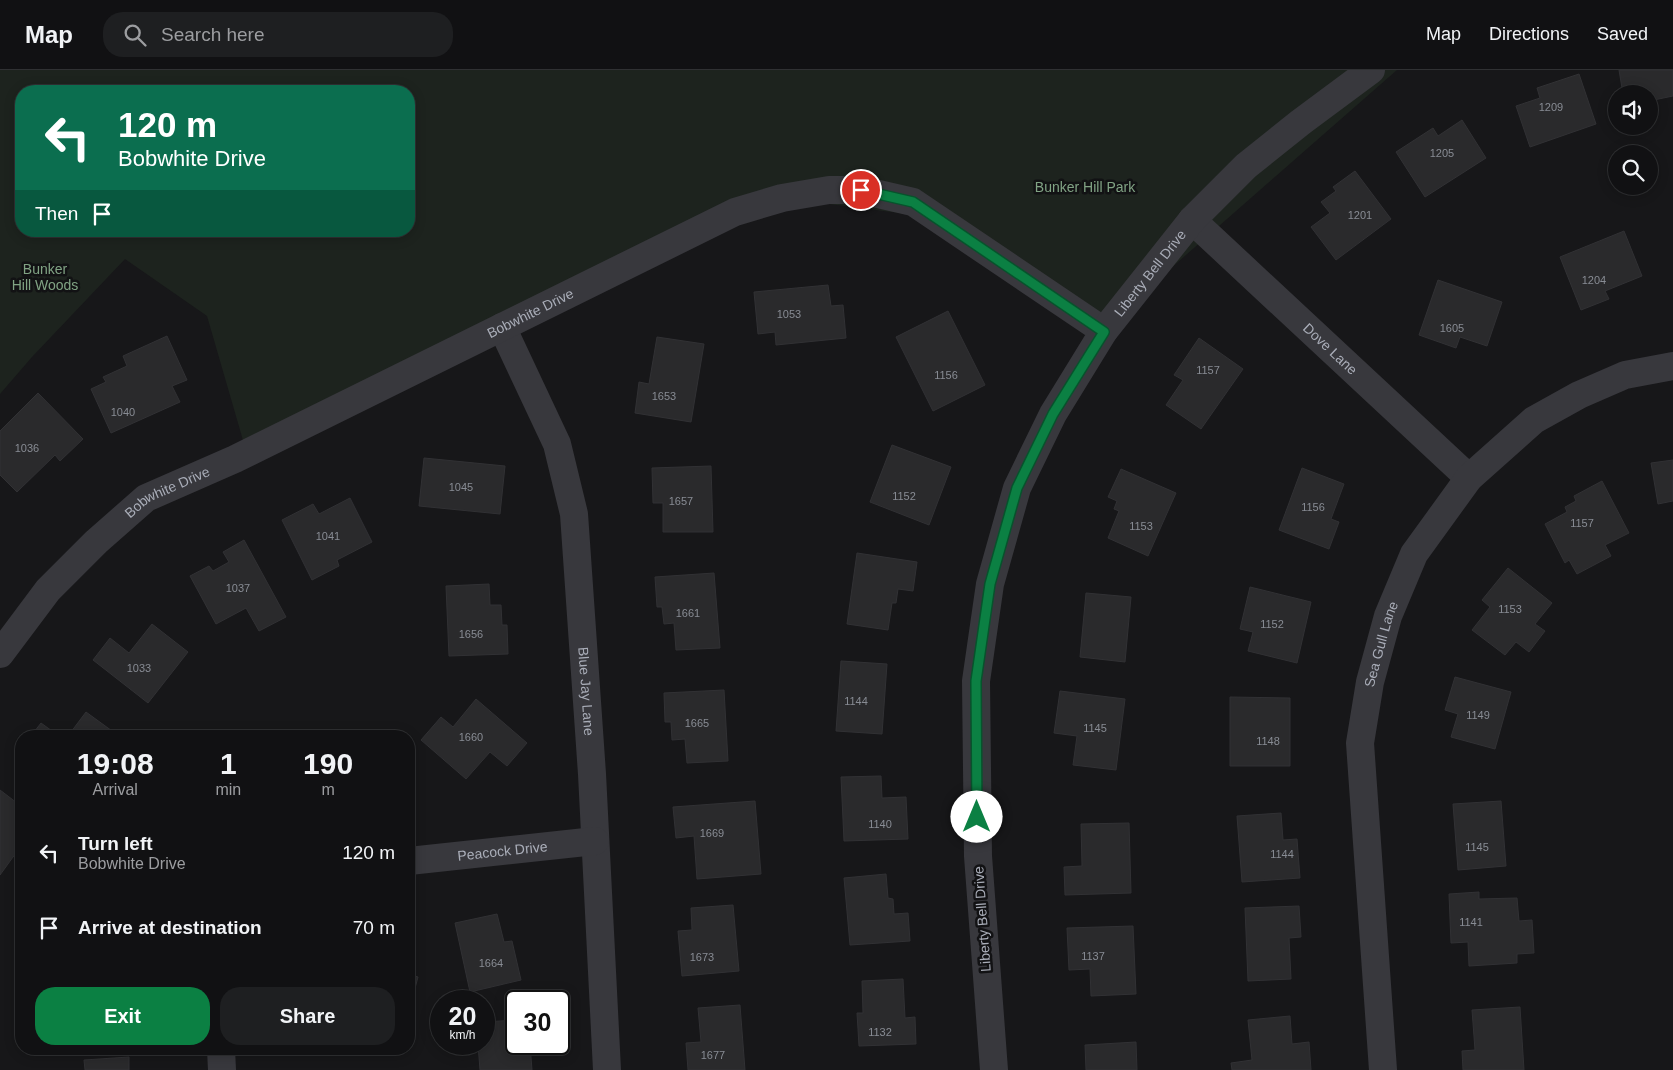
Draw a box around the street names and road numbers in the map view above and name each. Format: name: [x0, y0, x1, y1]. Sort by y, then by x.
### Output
street label: Liberty Bell Drive: [1111, 226, 1189, 320]
street label: Bobwhite Drive: [484, 285, 576, 341]
street label: Dove Lane: [1300, 320, 1361, 378]
street label: Bobwhite Drive: [121, 463, 212, 521]
street label: Sea Gull Lane: [1361, 599, 1401, 688]
street label: Blue Jay Lane: [575, 646, 597, 736]
street label: Peacock Drive: [457, 838, 548, 864]
street label: Liberty Bell Drive: [970, 865, 994, 972]

